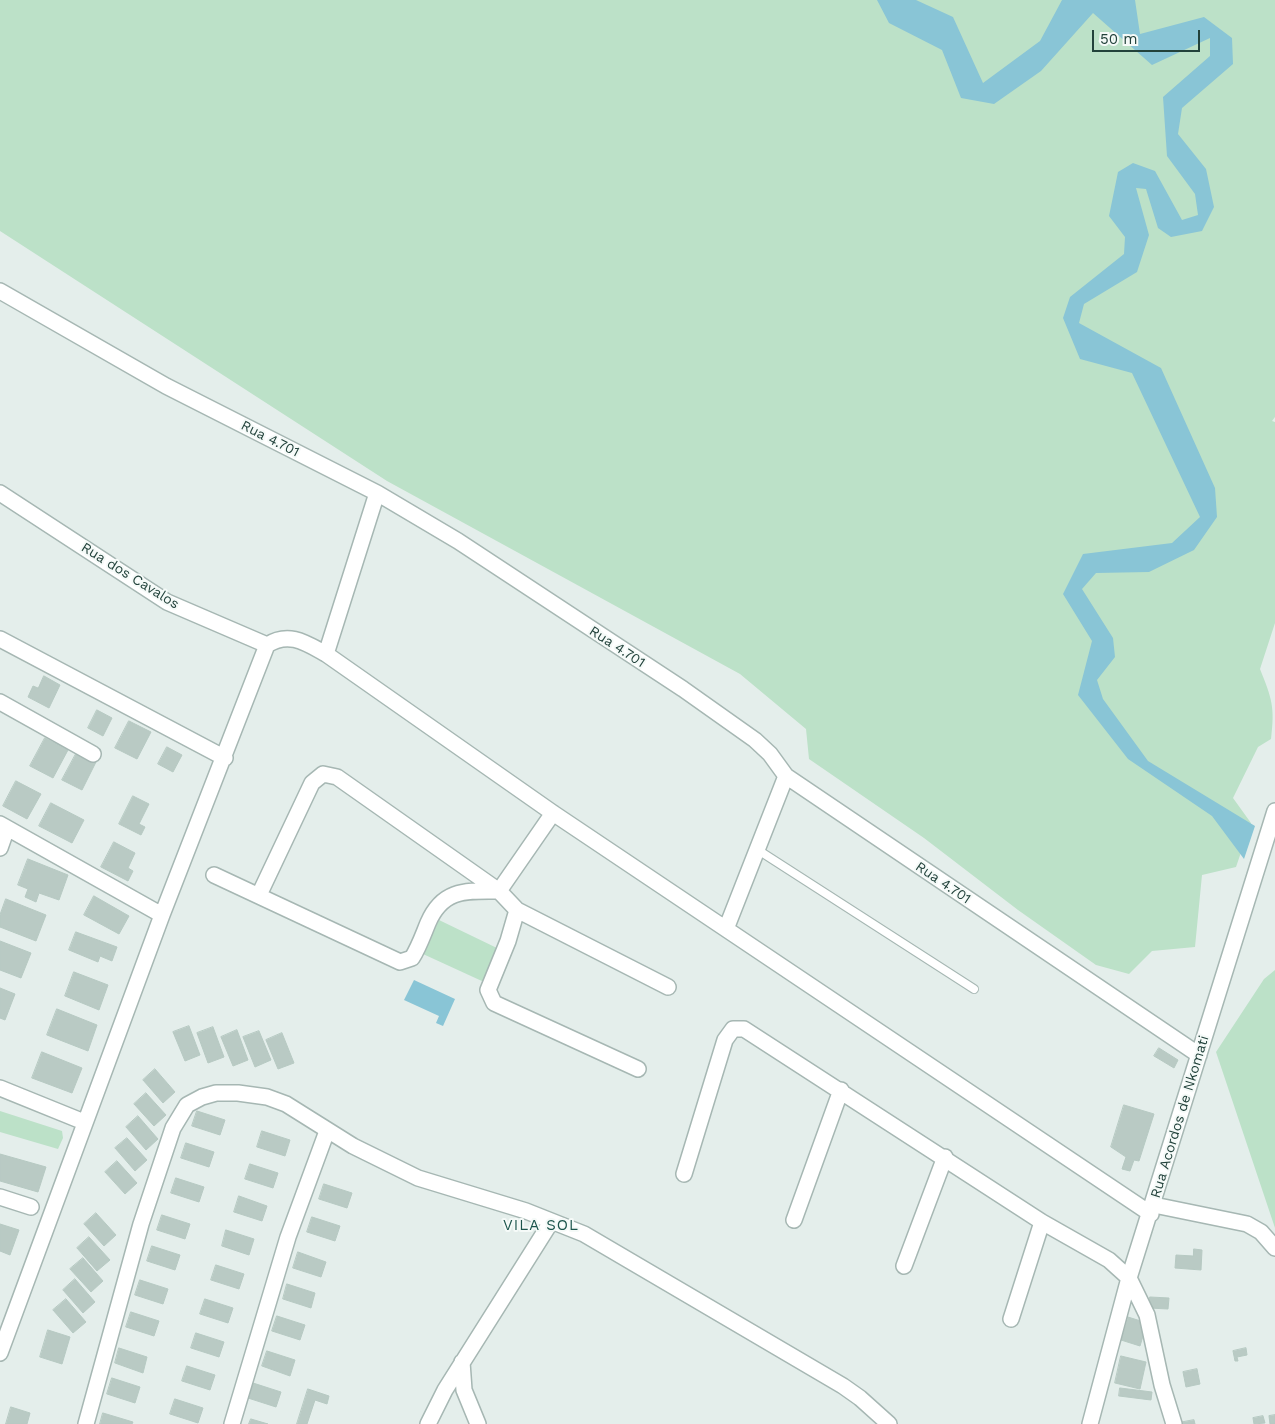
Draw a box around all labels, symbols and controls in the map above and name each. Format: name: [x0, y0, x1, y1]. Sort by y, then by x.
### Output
scale bar: [1095, 20, 1202, 52]
text: 50 m: [1100, 30, 1137, 48]
street label: Rua 4.701: [238, 417, 302, 461]
street label: Rua dos Cavalos: [78, 539, 182, 613]
street label: Rua 4.701: [586, 623, 648, 671]
street label: Rua 4.701: [912, 858, 974, 908]
street label: Rua Acordos de Nkomati: [1147, 1034, 1213, 1200]
district label: VILA SOL: [502, 1217, 580, 1235]

